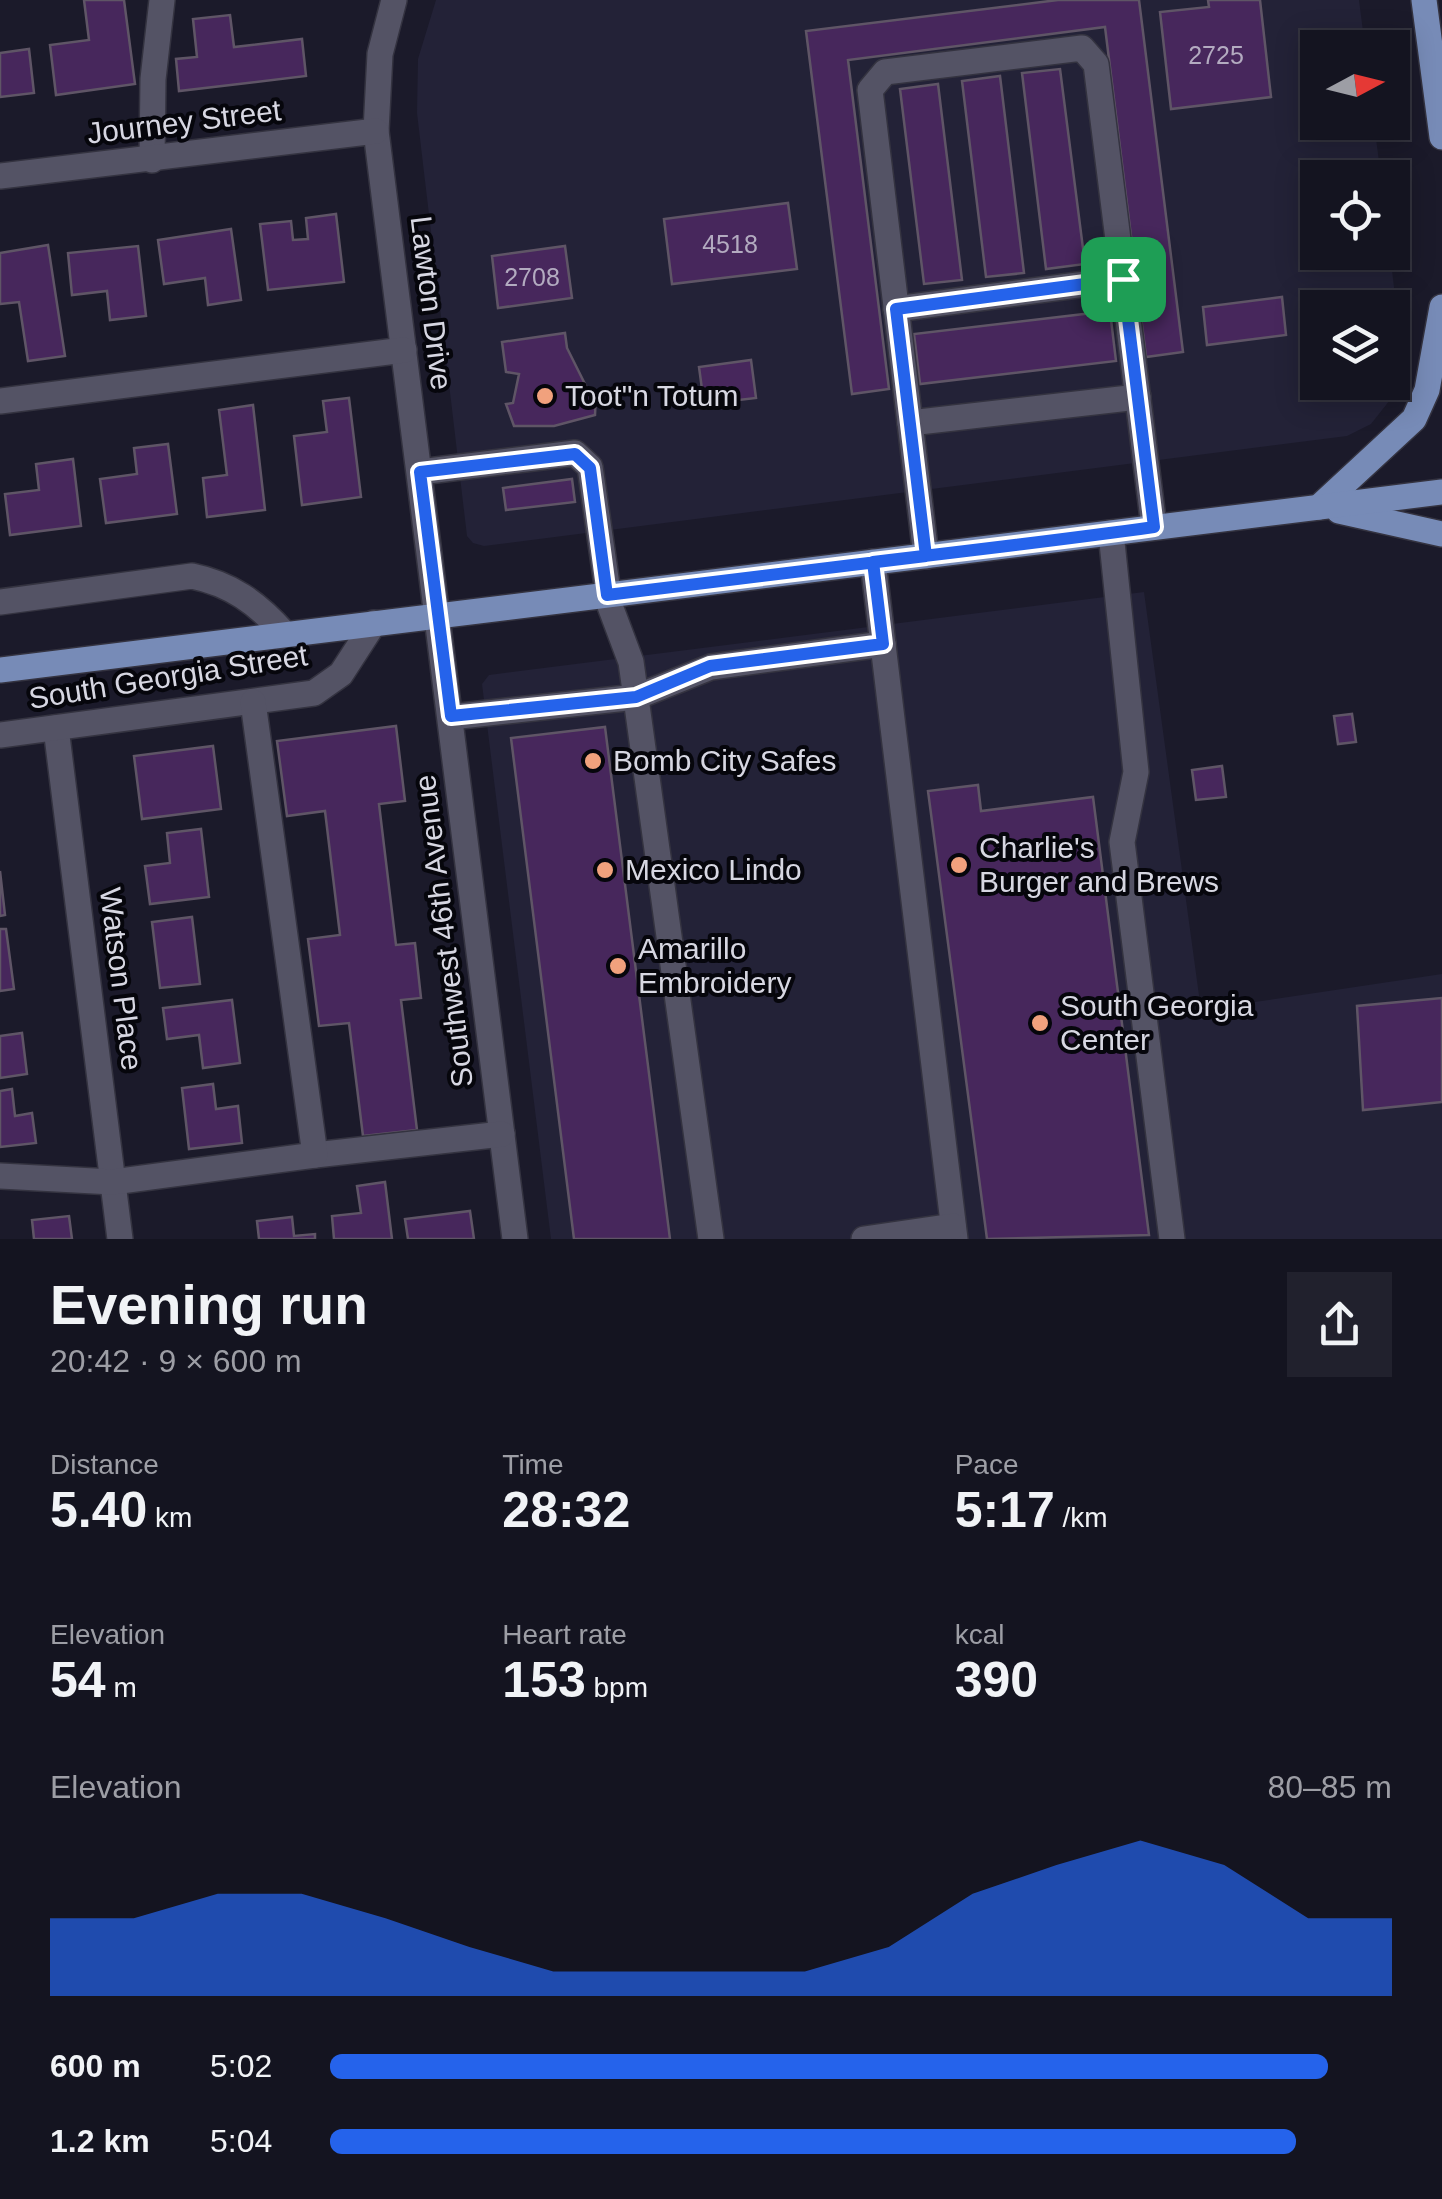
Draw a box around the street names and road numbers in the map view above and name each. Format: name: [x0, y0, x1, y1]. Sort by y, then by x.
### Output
street label: Journey Street: [85, 93, 283, 150]
street label: Lawton Drive: [404, 214, 459, 392]
street label: South Georgia Street: [26, 638, 310, 715]
street label: Southwest 46th Avenue: [408, 773, 479, 1089]
street label: Watson Place: [94, 886, 149, 1072]

